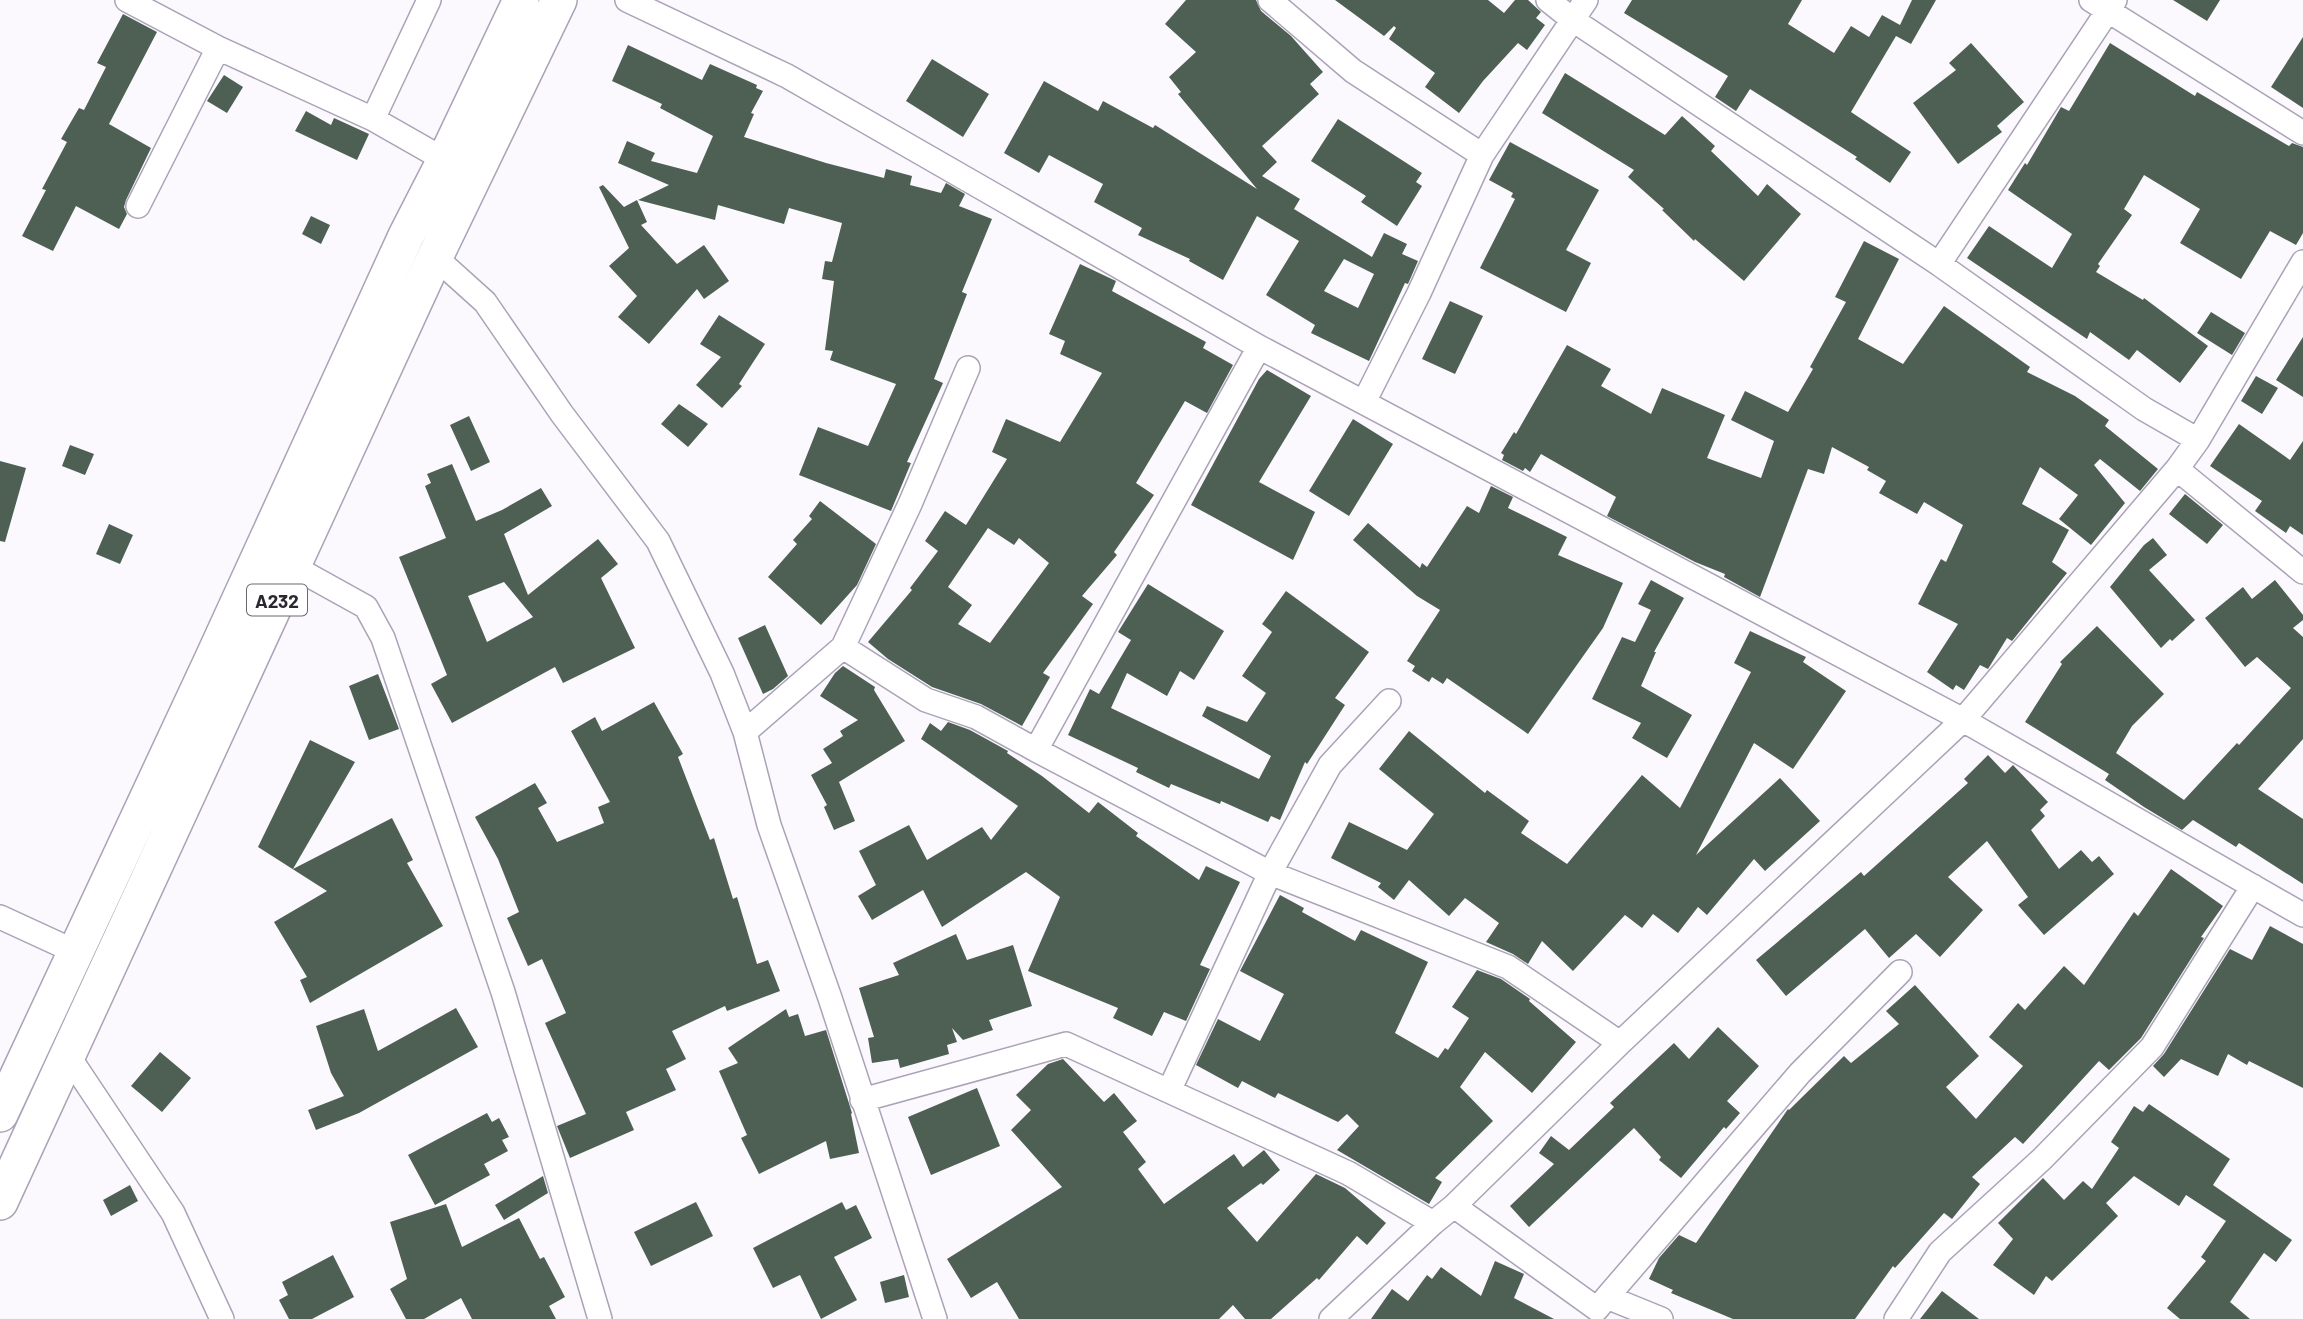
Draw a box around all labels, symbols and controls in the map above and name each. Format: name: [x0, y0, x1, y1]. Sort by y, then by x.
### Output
road number: A232: [247, 584, 307, 615]

